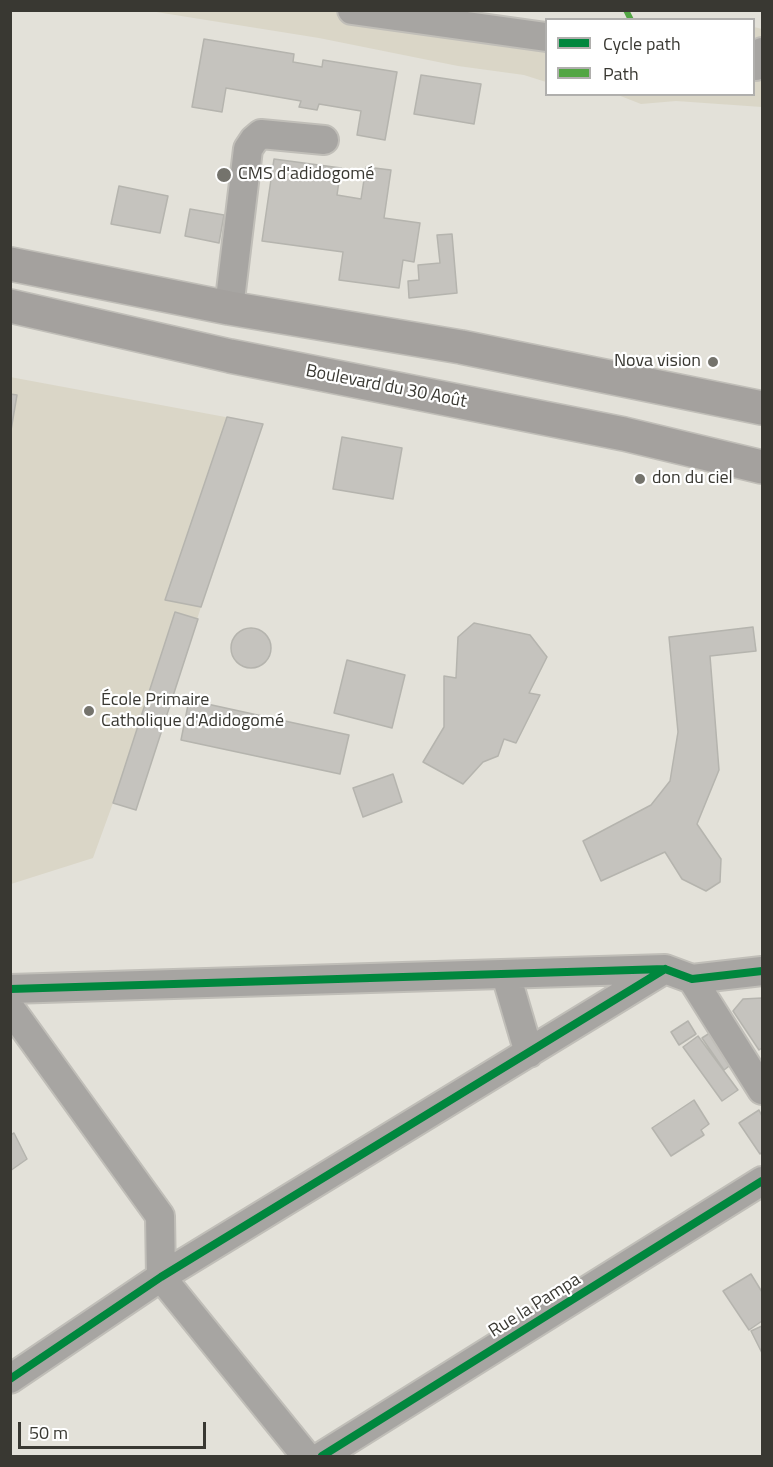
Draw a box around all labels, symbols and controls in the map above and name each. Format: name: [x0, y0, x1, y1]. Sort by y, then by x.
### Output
legend: [545, 18, 755, 96]
text: Cycle path: [603, 30, 681, 57]
text: Path: [603, 60, 639, 87]
place label: CMS d'adidogomé: [238, 164, 374, 186]
marker: CMS d'adidogomé: [215, 166, 233, 184]
place label: Nova vision: [614, 351, 701, 373]
marker: Nova vision: [706, 355, 720, 369]
street label: Boulevard du 30 Août: [304, 361, 468, 413]
place label: don du ciel: [652, 468, 733, 490]
marker: don du ciel: [633, 472, 647, 486]
place label: École Primaire Catholique d'Adidogomé: [101, 690, 284, 732]
marker: École Primaire Catholique d'Adidogomé: [82, 704, 96, 718]
street label: Rue la Pampa: [485, 1269, 585, 1343]
scale bar: [21, 1410, 208, 1448]
text: 50 m: [29, 1419, 68, 1446]

